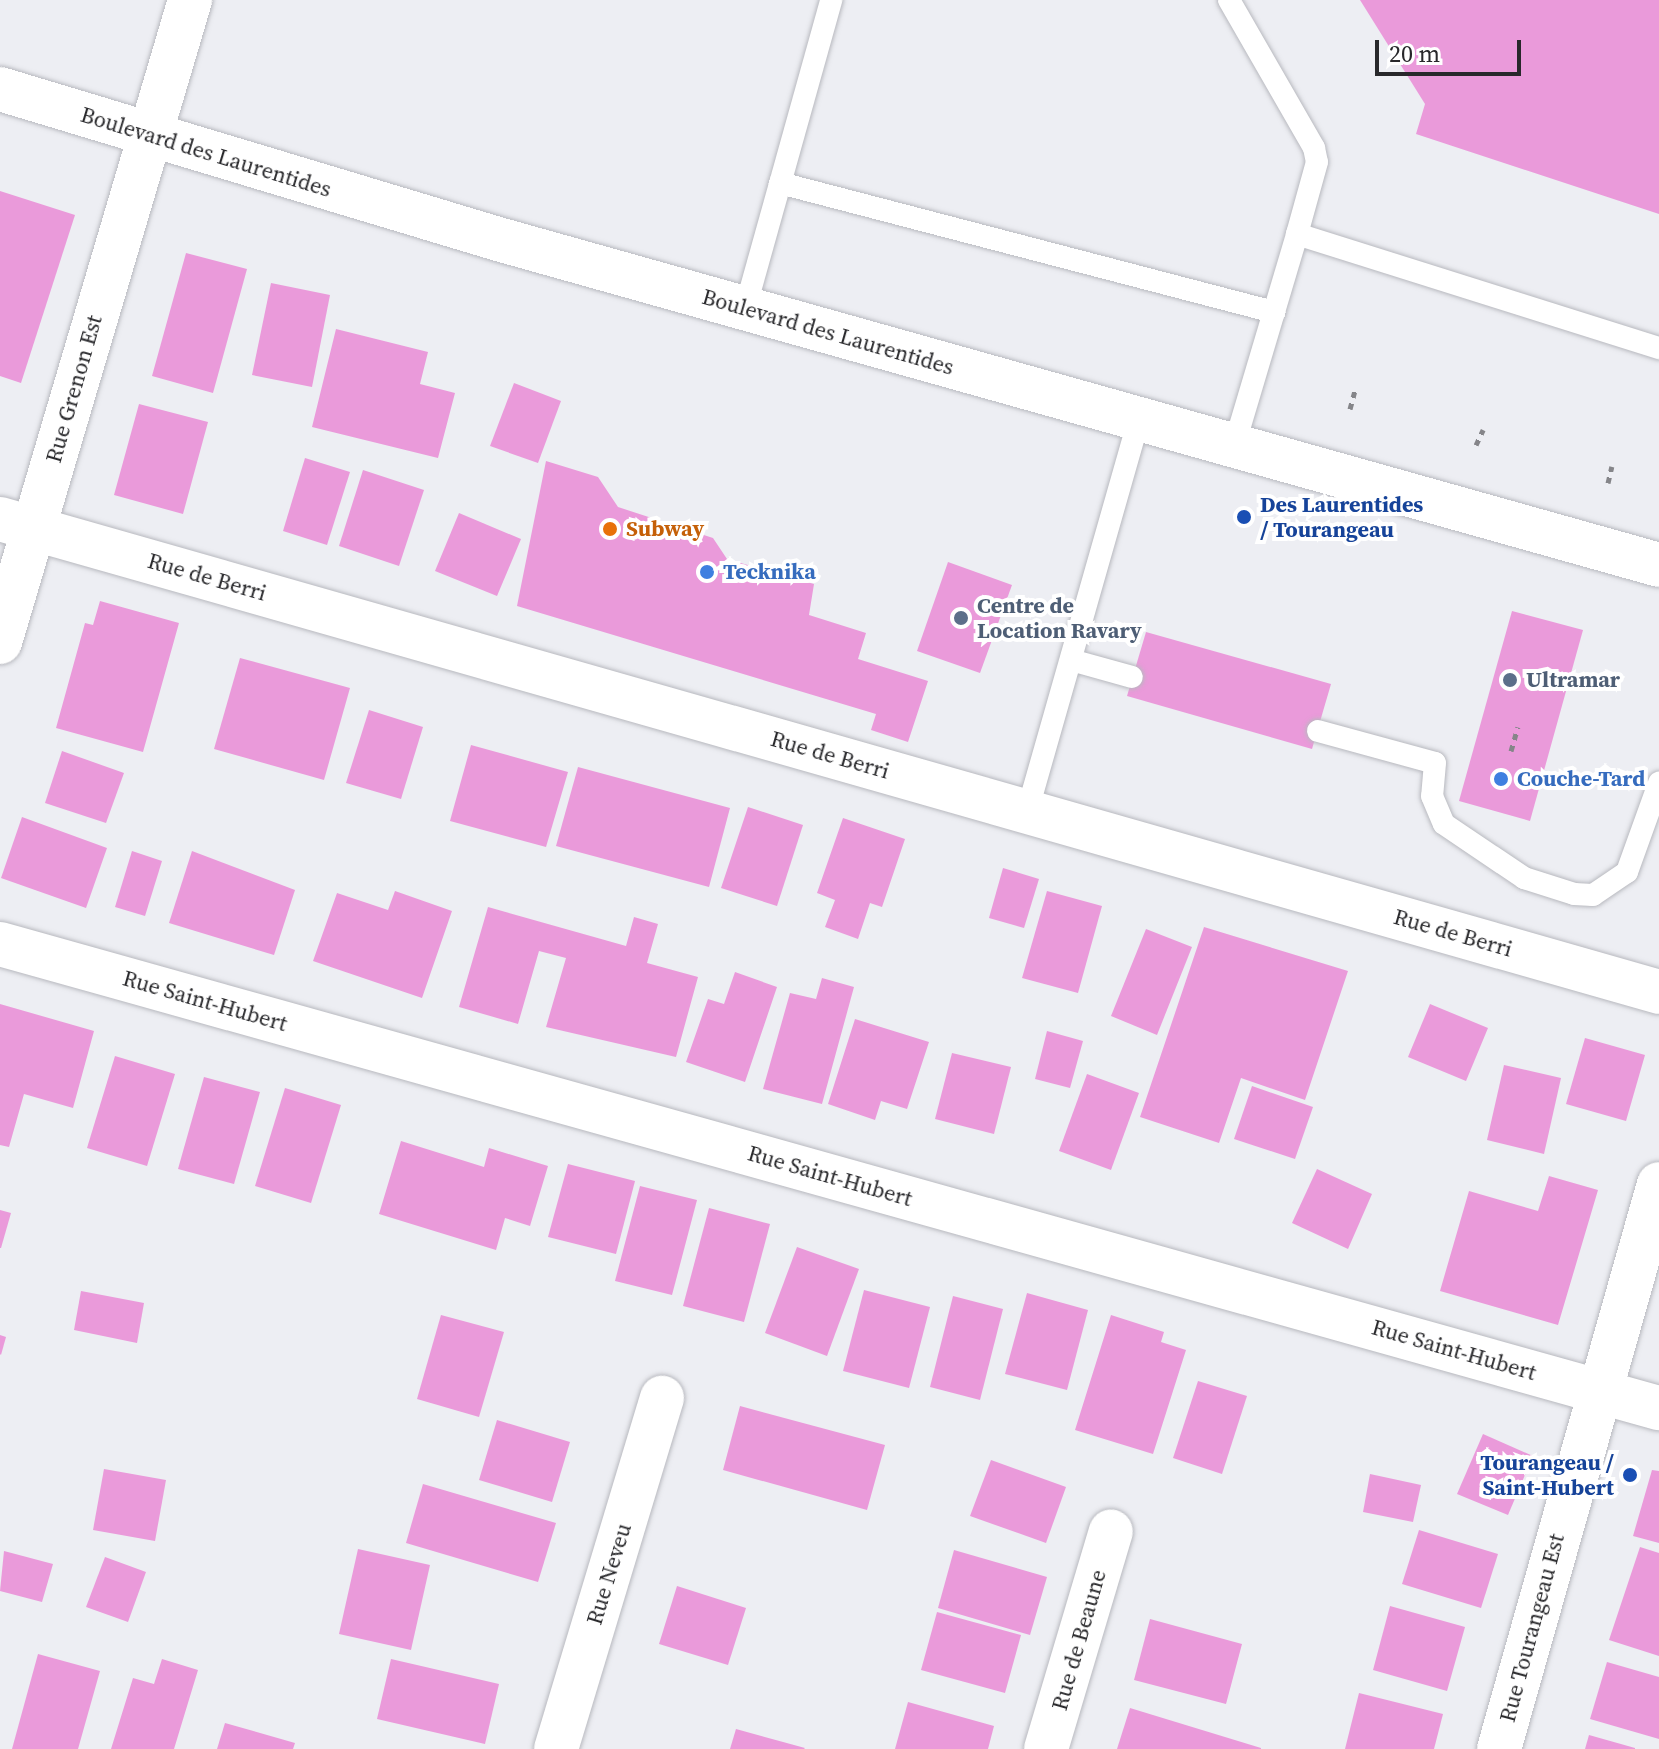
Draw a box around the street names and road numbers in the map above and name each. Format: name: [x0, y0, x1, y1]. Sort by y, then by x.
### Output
street label: Boulevard des Laurentides: [78, 101, 334, 203]
street label: Boulevard des Laurentides: [699, 283, 957, 381]
street label: Rue Grenon Est: [40, 312, 108, 466]
street label: Rue de Berri: [145, 547, 269, 607]
street label: Rue de Berri: [768, 725, 892, 785]
street label: Rue de Berri: [1391, 903, 1515, 963]
street label: Rue Saint-Hubert: [120, 965, 290, 1037]
street label: Rue Saint-Hubert: [745, 1140, 915, 1212]
street label: Rue Saint-Hubert: [1369, 1314, 1539, 1386]
street label: Rue Neveu: [581, 1520, 637, 1628]
street label: Rue Tourangeau Est: [1494, 1531, 1570, 1725]
street label: Rue de Beaune: [1046, 1567, 1112, 1713]

